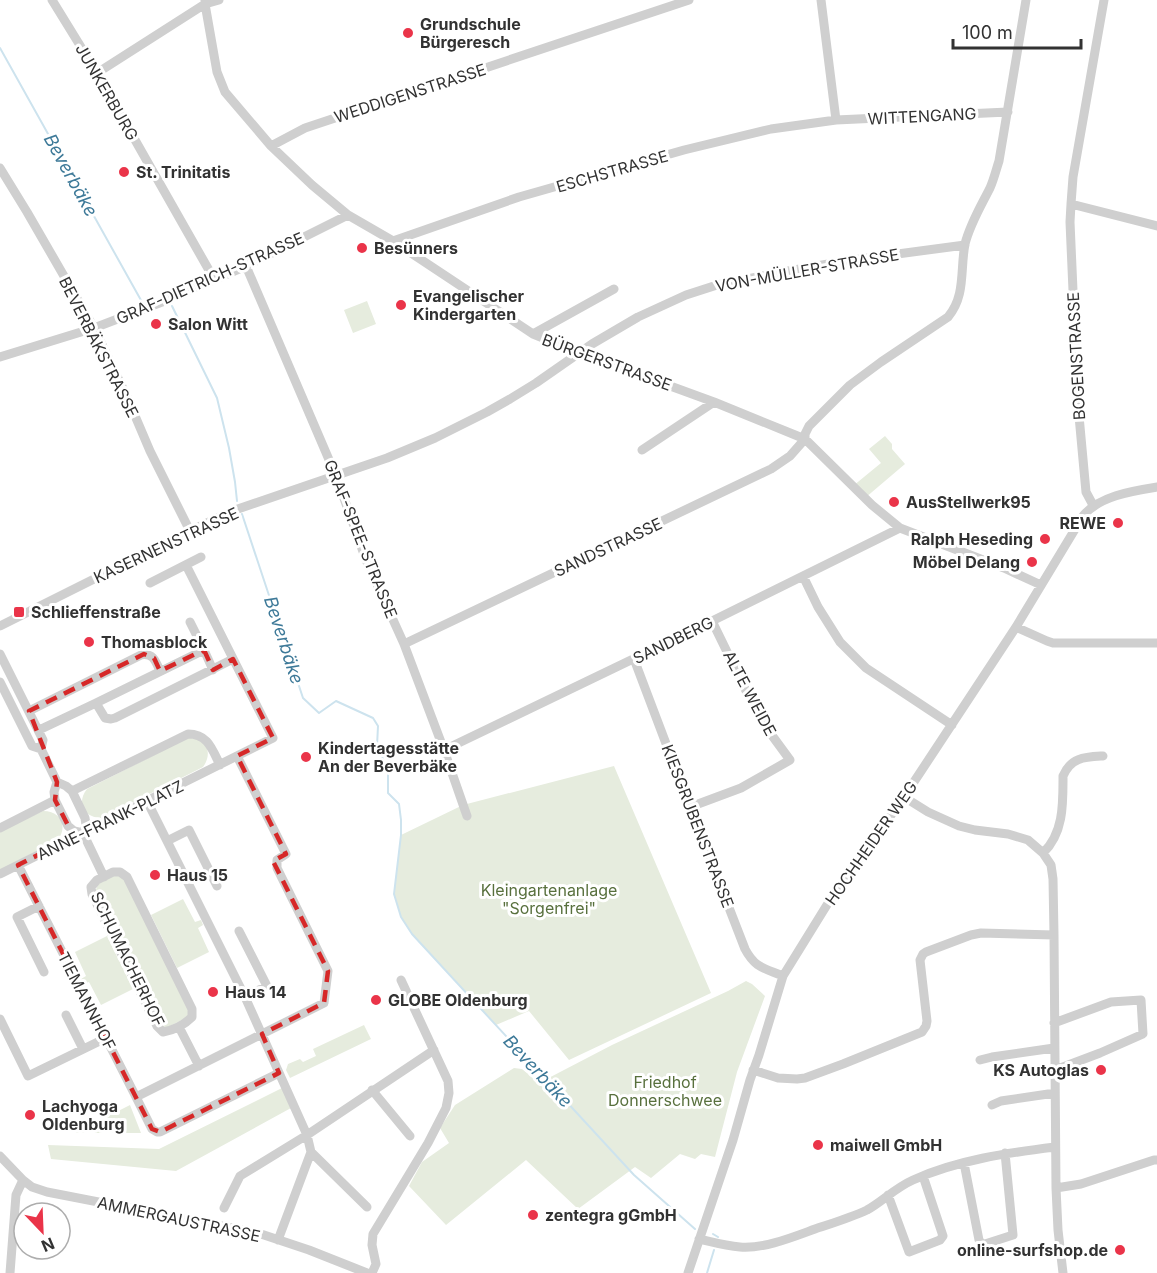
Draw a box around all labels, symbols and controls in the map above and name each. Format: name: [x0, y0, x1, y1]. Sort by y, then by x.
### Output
scale bar: [953, 12, 1080, 50]
place label: Grundschule Bürgeresch: [420, 14, 521, 52]
text: 100 m: [962, 22, 1013, 43]
marker: Grundschule Bürgeresch: [401, 26, 415, 40]
street label: JUNKERBURG: [71, 40, 143, 144]
street label: WEDDIGENSTRASSE: [332, 59, 488, 127]
street label: WITTENGANG: [867, 103, 977, 129]
water label: Beverbäke: [40, 130, 102, 220]
street label: ESCHSTRASSE: [554, 145, 670, 197]
place label: St. Trinitatis: [136, 162, 230, 182]
marker: St. Trinitatis: [117, 165, 131, 179]
street label: GRAF-DIETRICH-STRASSE: [113, 227, 307, 329]
place label: Besünners: [374, 238, 458, 258]
marker: Besünners: [355, 241, 369, 255]
street label: VON-MÜLLER-STRASSE: [714, 244, 900, 296]
street label: BEVERBÄKSTRASSE: [55, 273, 143, 421]
place label: Evangelischer Kindergarten: [413, 286, 525, 324]
street label: BOGENSTRASSE: [1063, 291, 1089, 421]
marker: Evangelischer Kindergarten: [394, 298, 408, 312]
place label: Salon Witt: [168, 314, 248, 334]
marker: Salon Witt: [149, 317, 163, 331]
street label: BÜRGERSTRASSE: [539, 329, 675, 395]
street label: GRAF-SPEE-STRASSE: [320, 457, 402, 621]
place label: AusStellwerk95: [906, 492, 1031, 512]
marker: AusStellwerk95: [887, 495, 901, 509]
street label: KASERNENSTRASSE: [90, 503, 242, 587]
street label: SANDSTRASSE: [551, 513, 665, 581]
place label: REWE: [1059, 513, 1106, 533]
marker: REWE: [1111, 516, 1125, 530]
place label: Ralph Heseding: [911, 529, 1033, 549]
marker: Ralph Heseding: [1038, 532, 1052, 546]
place label: Möbel Delang: [913, 552, 1020, 572]
marker: Möbel Delang: [1025, 555, 1039, 569]
water label: Beverbäke: [260, 593, 308, 687]
place label: Schlieffenstraße: [31, 602, 161, 622]
marker: Schlieffenstraße: [12, 605, 26, 619]
street label: SANDBERG: [629, 612, 717, 668]
place label: Thomasblock: [101, 632, 208, 652]
marker: Thomasblock: [82, 635, 96, 649]
street label: ALTE WEIDE: [719, 647, 781, 739]
place label: Kindertagesstätte An der Beverbäke: [318, 738, 459, 776]
street label: KIESGRUBENSTRASSE: [658, 742, 738, 910]
marker: Kindertagesstätte An der Beverbäke: [299, 750, 313, 764]
street label: ANNE-FRANK-PLATZ: [33, 776, 187, 864]
street label: HOCHHEIDER WEG: [821, 777, 921, 909]
place label: Haus 15: [167, 865, 228, 885]
marker: Haus 15: [148, 868, 162, 882]
park label: Kleingartenanlage "Sorgenfrei": [481, 880, 617, 918]
street label: SCHUMACHERHOF: [87, 888, 169, 1030]
street label: TIEMANNHOF: [54, 949, 120, 1053]
place label: Haus 14: [225, 982, 287, 1002]
marker: Haus 14: [206, 985, 220, 999]
place label: GLOBE Oldenburg: [388, 990, 528, 1010]
marker: GLOBE Oldenburg: [369, 993, 383, 1007]
water label: Beverbäke: [499, 1031, 577, 1111]
place label: KS Autoglas: [993, 1060, 1089, 1080]
marker: KS Autoglas: [1094, 1063, 1108, 1077]
park label: Friedhof Donnerschwee: [608, 1072, 722, 1110]
place label: Lachyoga Oldenburg: [42, 1096, 125, 1134]
marker: Lachyoga Oldenburg: [23, 1108, 37, 1122]
place label: maiwell GmbH: [830, 1135, 942, 1155]
marker: maiwell GmbH: [811, 1138, 825, 1152]
street label: AMMERGAUSTRASSE: [96, 1192, 262, 1246]
north arrow: [12, 1201, 72, 1261]
place label: zentegra gGmbH: [545, 1205, 677, 1225]
marker: zentegra gGmbH: [526, 1208, 540, 1222]
text: N: [38, 1233, 57, 1256]
place label: online-surfshop.de: [957, 1240, 1108, 1260]
marker: online-surfshop.de: [1113, 1243, 1127, 1257]

